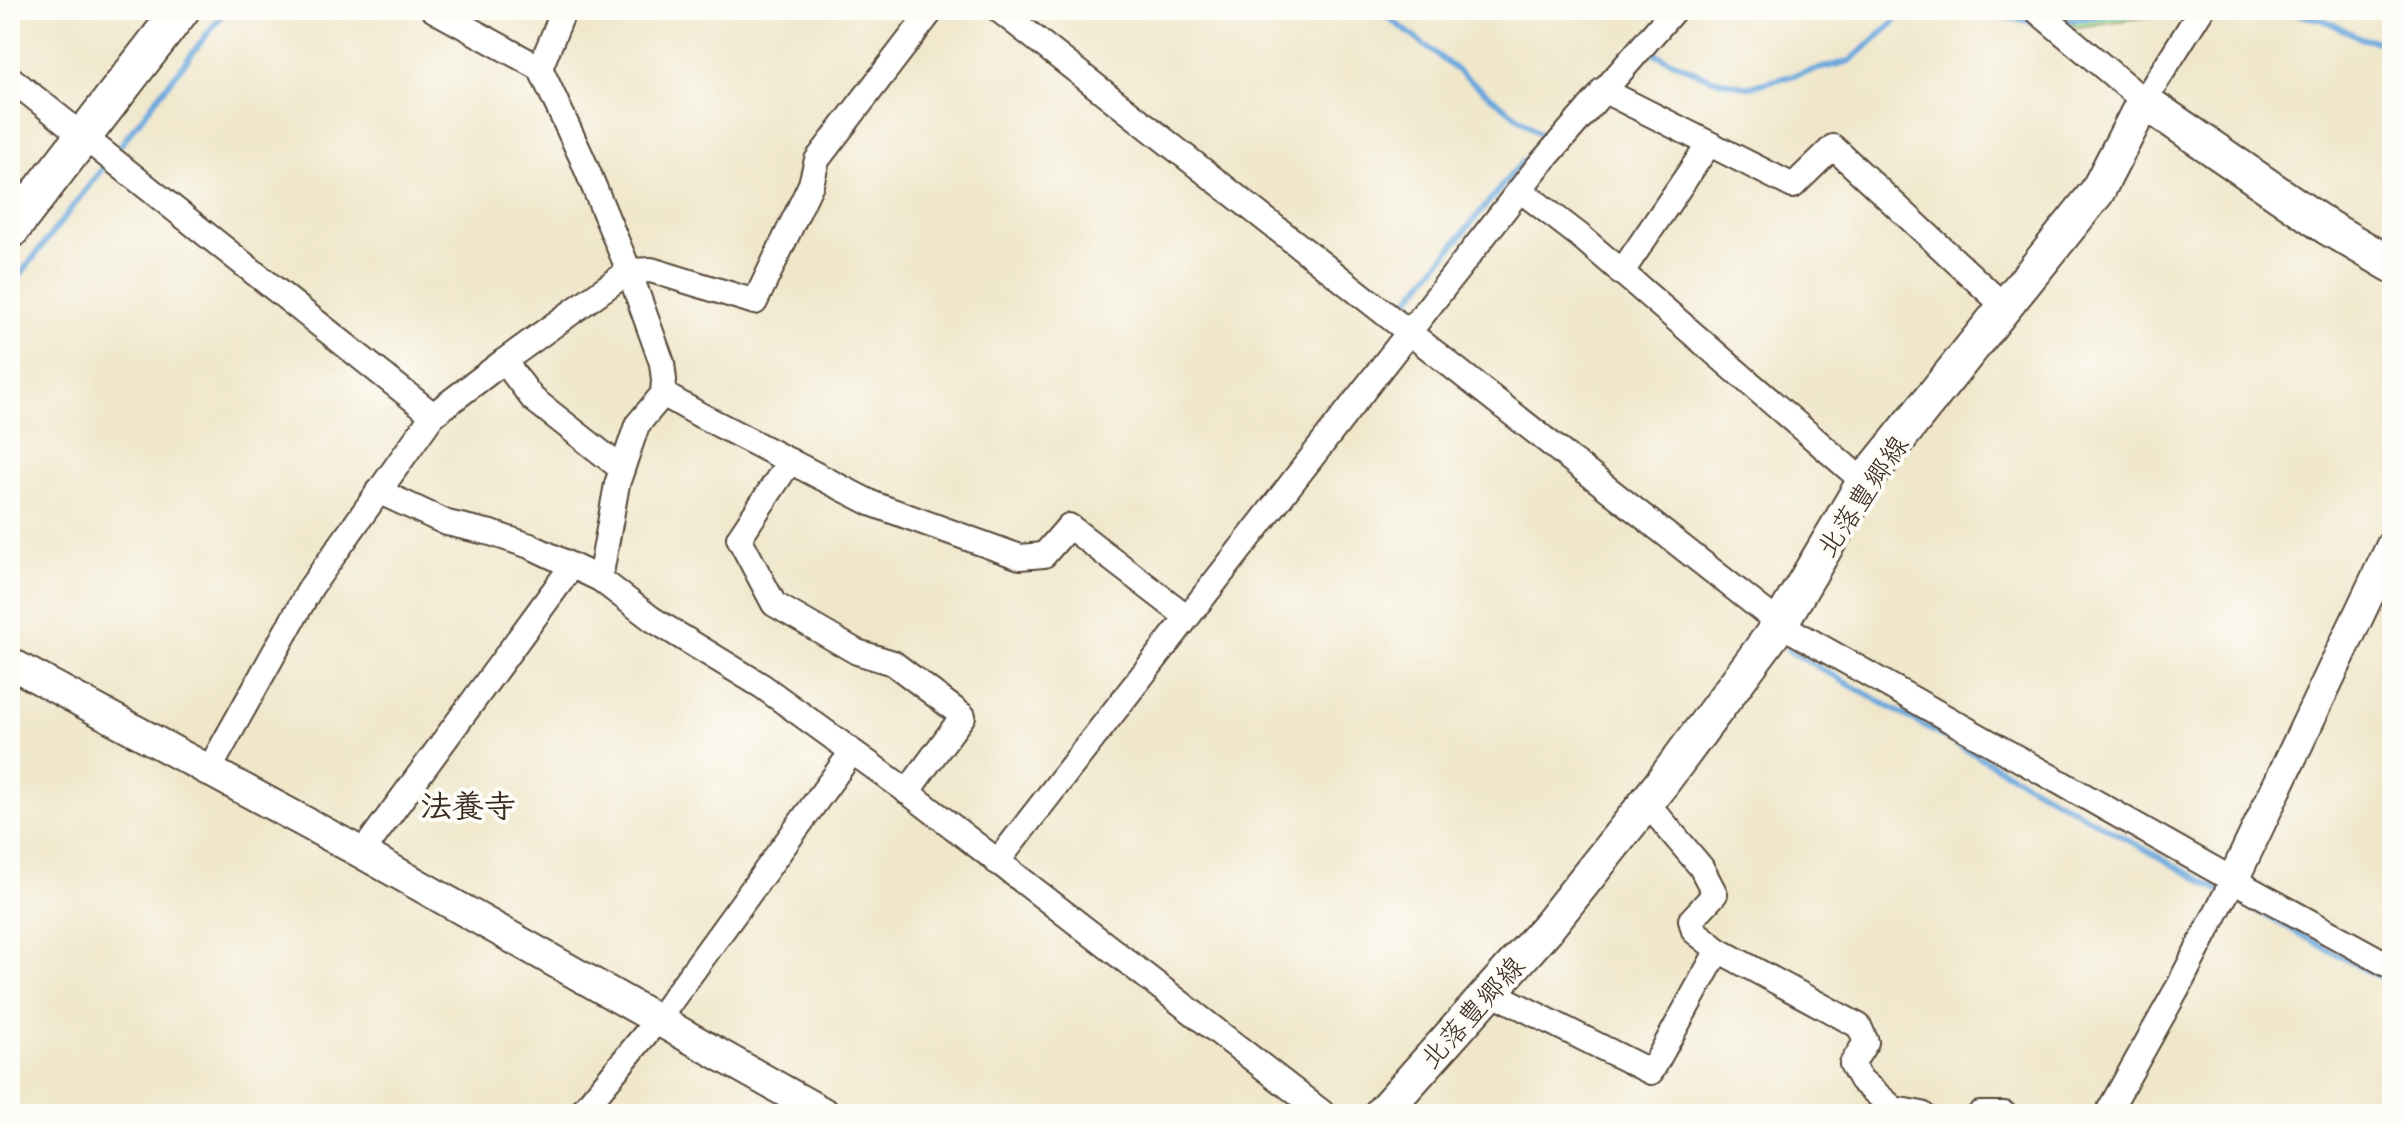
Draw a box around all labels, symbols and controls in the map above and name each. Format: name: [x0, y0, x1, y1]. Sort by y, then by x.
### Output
street label: 北落豊郷線: [1809, 428, 1915, 564]
district label: 法養寺: [420, 787, 516, 825]
street label: 北落豊郷線: [1413, 949, 1531, 1075]

